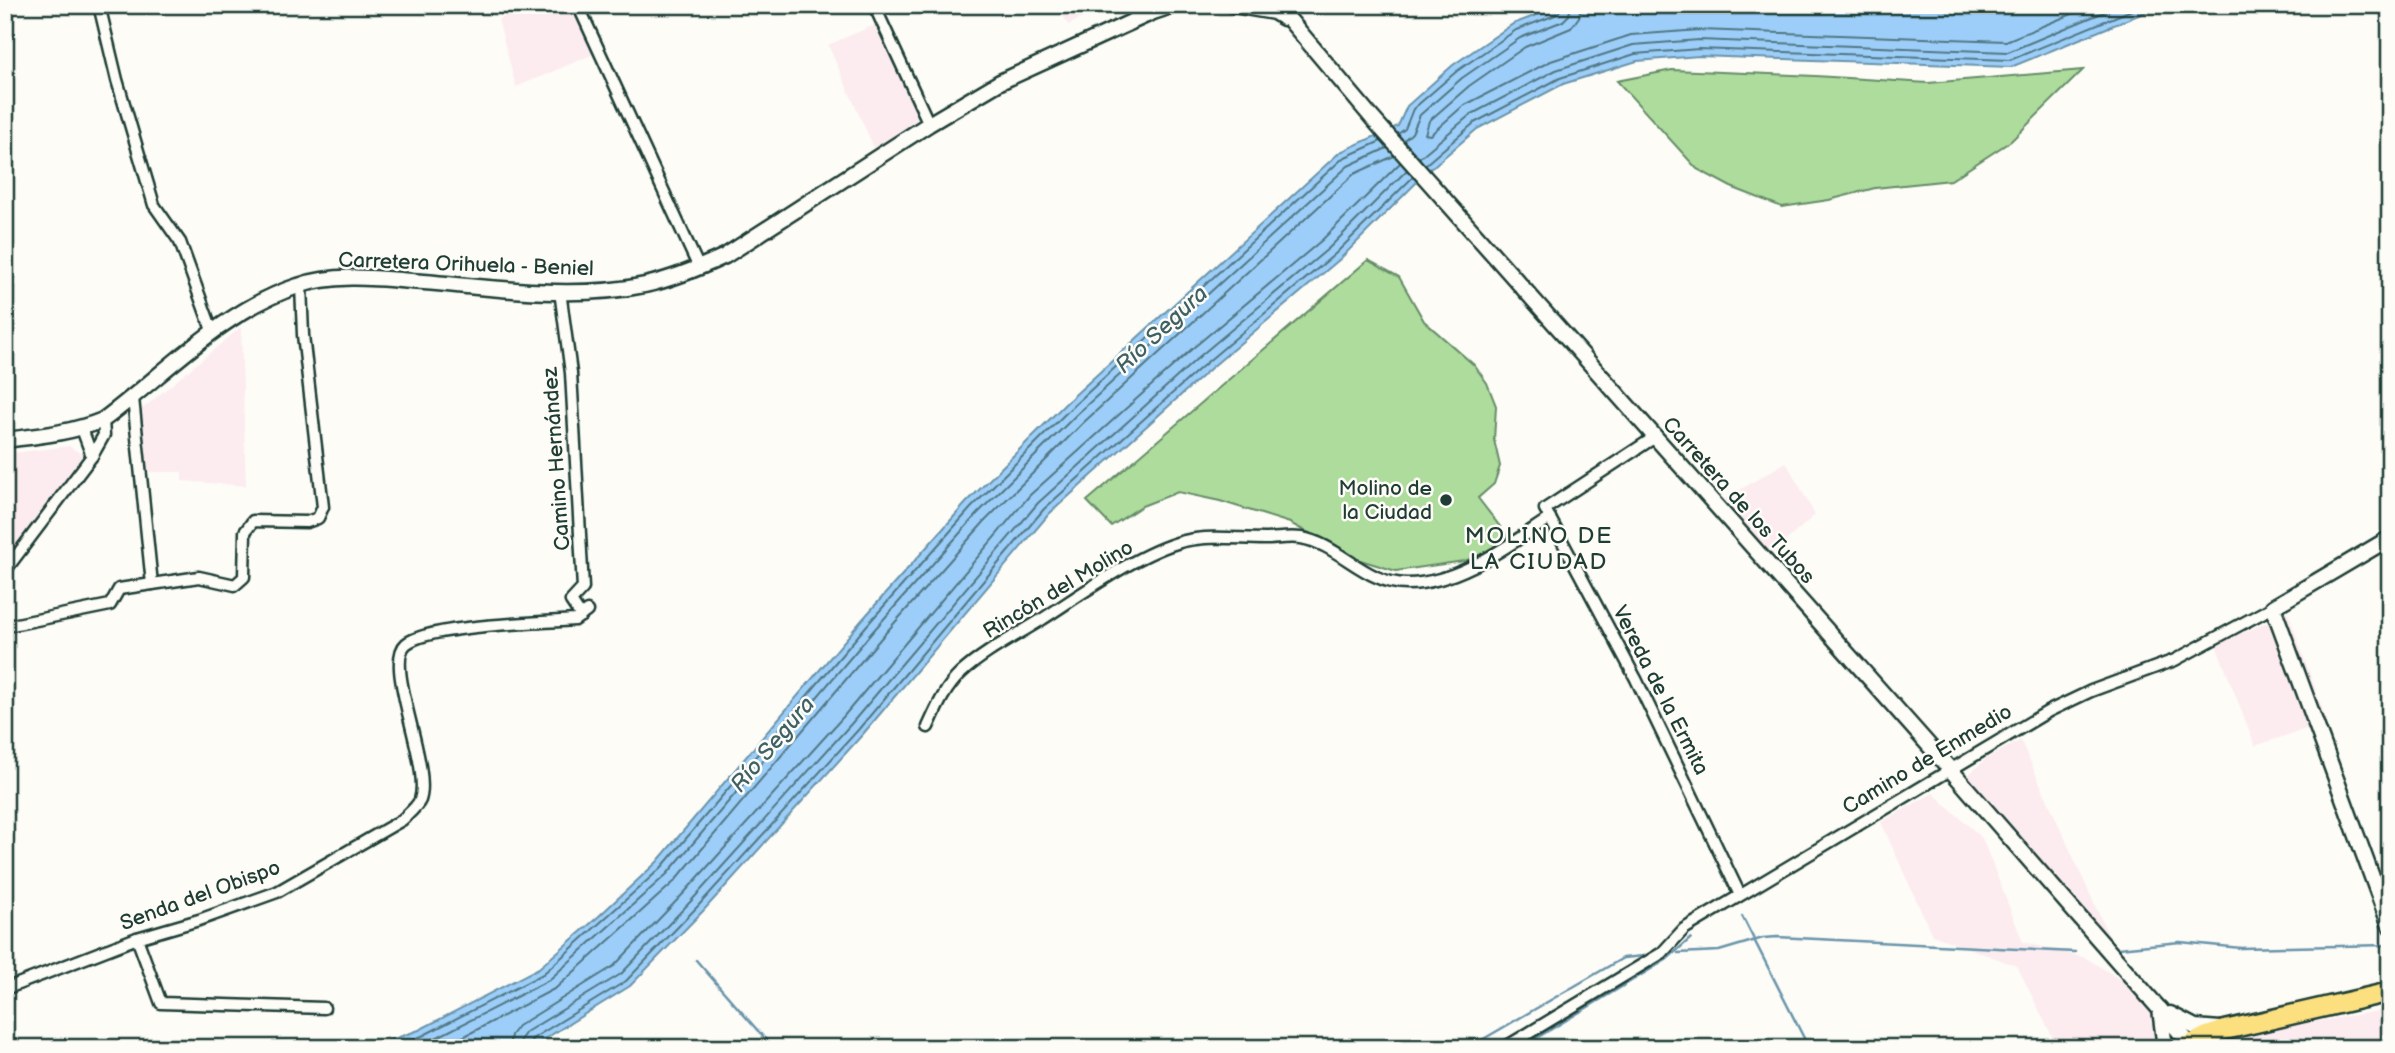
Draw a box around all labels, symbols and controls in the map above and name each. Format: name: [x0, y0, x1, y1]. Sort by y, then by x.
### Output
street label: Carretera Orihuela - Beniel: [338, 248, 594, 281]
water label: Río Segura: [1110, 280, 1214, 380]
street label: Camino Hernández: [538, 365, 575, 552]
street label: Carretera de los Tubos: [1657, 412, 1820, 589]
place label: Molino de la Ciudad: [1338, 476, 1432, 525]
marker: Molino de la Ciudad: [1438, 492, 1454, 508]
district label: MOLINO DE LA CIUDAD: [1465, 522, 1613, 576]
street label: Rincón del Molino: [979, 535, 1138, 644]
street label: Vereda de la Ermita: [1607, 601, 1714, 779]
water label: Río Segura: [725, 691, 821, 798]
street label: Camino de Enmedio: [1838, 699, 2017, 820]
street label: Senda del Obispo: [117, 855, 284, 936]

